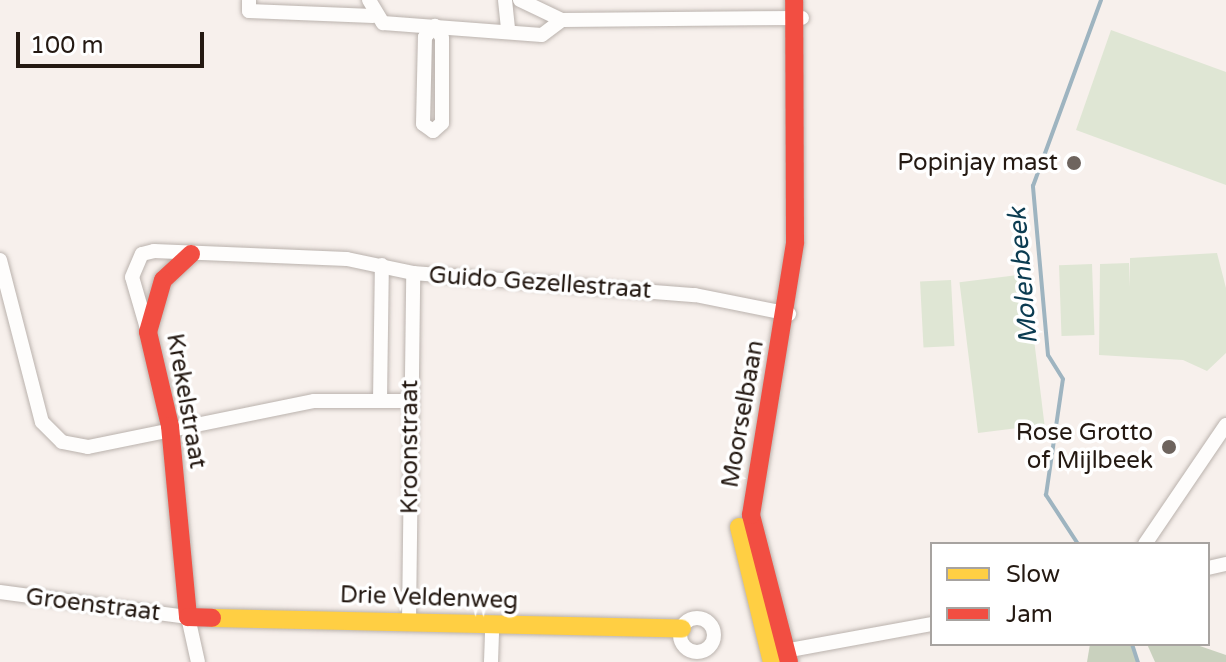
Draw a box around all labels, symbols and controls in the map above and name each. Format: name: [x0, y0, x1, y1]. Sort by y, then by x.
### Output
scale bar: [20, 16, 208, 66]
text: 100 m: [30, 31, 104, 60]
place label: Popinjay mast: [897, 149, 1058, 177]
marker: Popinjay mast: [1065, 154, 1083, 172]
water label: Molenbeek: [1001, 206, 1045, 346]
street label: Guido Gezellestraat: [428, 261, 652, 305]
street label: Krekelstraat: [160, 331, 212, 471]
street label: Moorselbaan: [716, 338, 770, 490]
street label: Kroonstraat: [396, 380, 424, 514]
place label: Rose Grotto of Mijlbeek: [1016, 419, 1153, 475]
marker: Rose Grotto of Mijlbeek: [1160, 438, 1178, 456]
legend: [930, 542, 1210, 646]
text: Slow: [1006, 560, 1060, 589]
street label: Drie Veldenweg: [339, 580, 519, 616]
street label: Groenstraat: [24, 582, 162, 628]
text: Jam: [1006, 600, 1053, 629]

